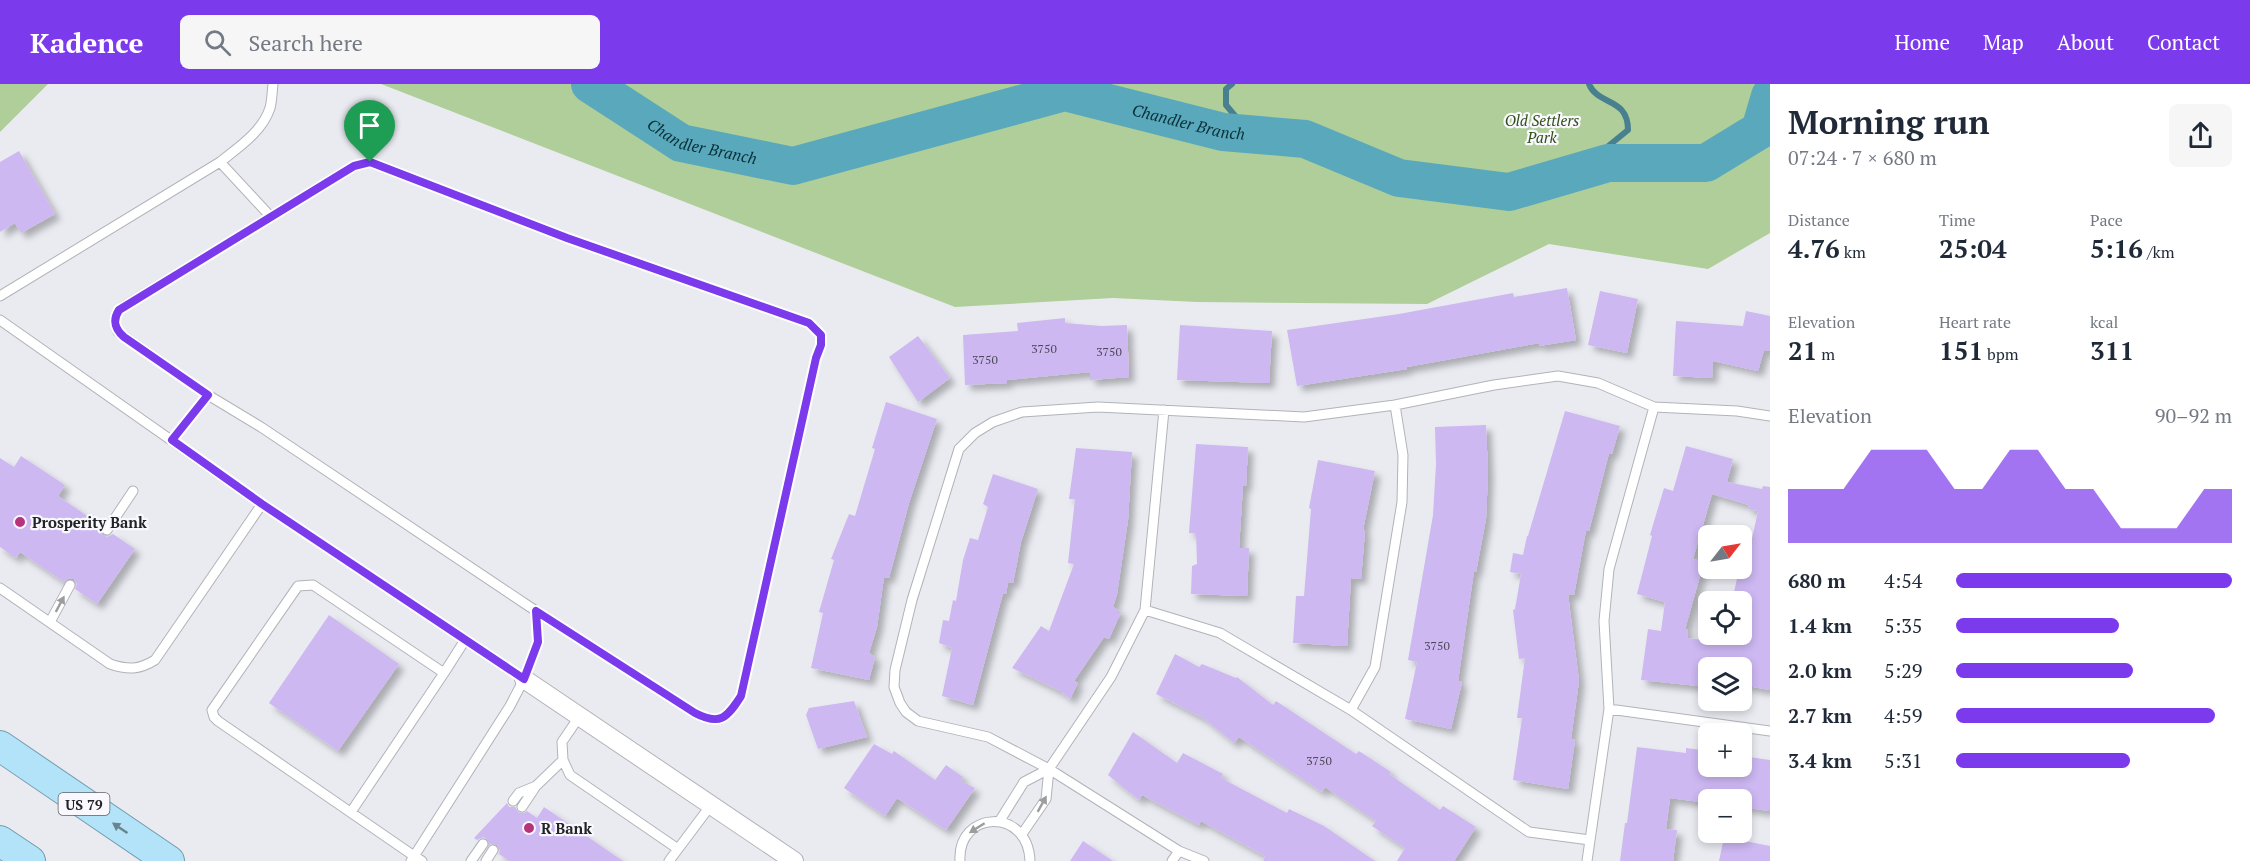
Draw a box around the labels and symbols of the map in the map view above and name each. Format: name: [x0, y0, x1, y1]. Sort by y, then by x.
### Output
water label: Chandler Branch: [1130, 98, 1246, 145]
pin: [344, 100, 395, 162]
park label: Old Settlers Park: [1505, 110, 1579, 147]
water label: Chandler Branch: [643, 113, 759, 169]
house number: 3750: [1031, 341, 1057, 356]
house number: 3750: [1096, 344, 1122, 359]
house number: 3750: [972, 352, 998, 367]
place label: Prosperity Bank: [32, 512, 147, 532]
marker: Prosperity Bank: [13, 515, 27, 529]
north arrow: [1698, 525, 1752, 579]
one-way arrow: [55, 595, 65, 612]
house number: 3750: [1424, 638, 1450, 653]
house number: 3750: [1306, 753, 1332, 768]
road number: US 79: [58, 793, 110, 815]
one-way arrow: [1037, 795, 1047, 812]
place label: R Bank: [541, 818, 592, 838]
marker: R Bank: [522, 821, 536, 835]
one-way arrow: [113, 822, 129, 834]
one-way arrow: [969, 822, 985, 833]

